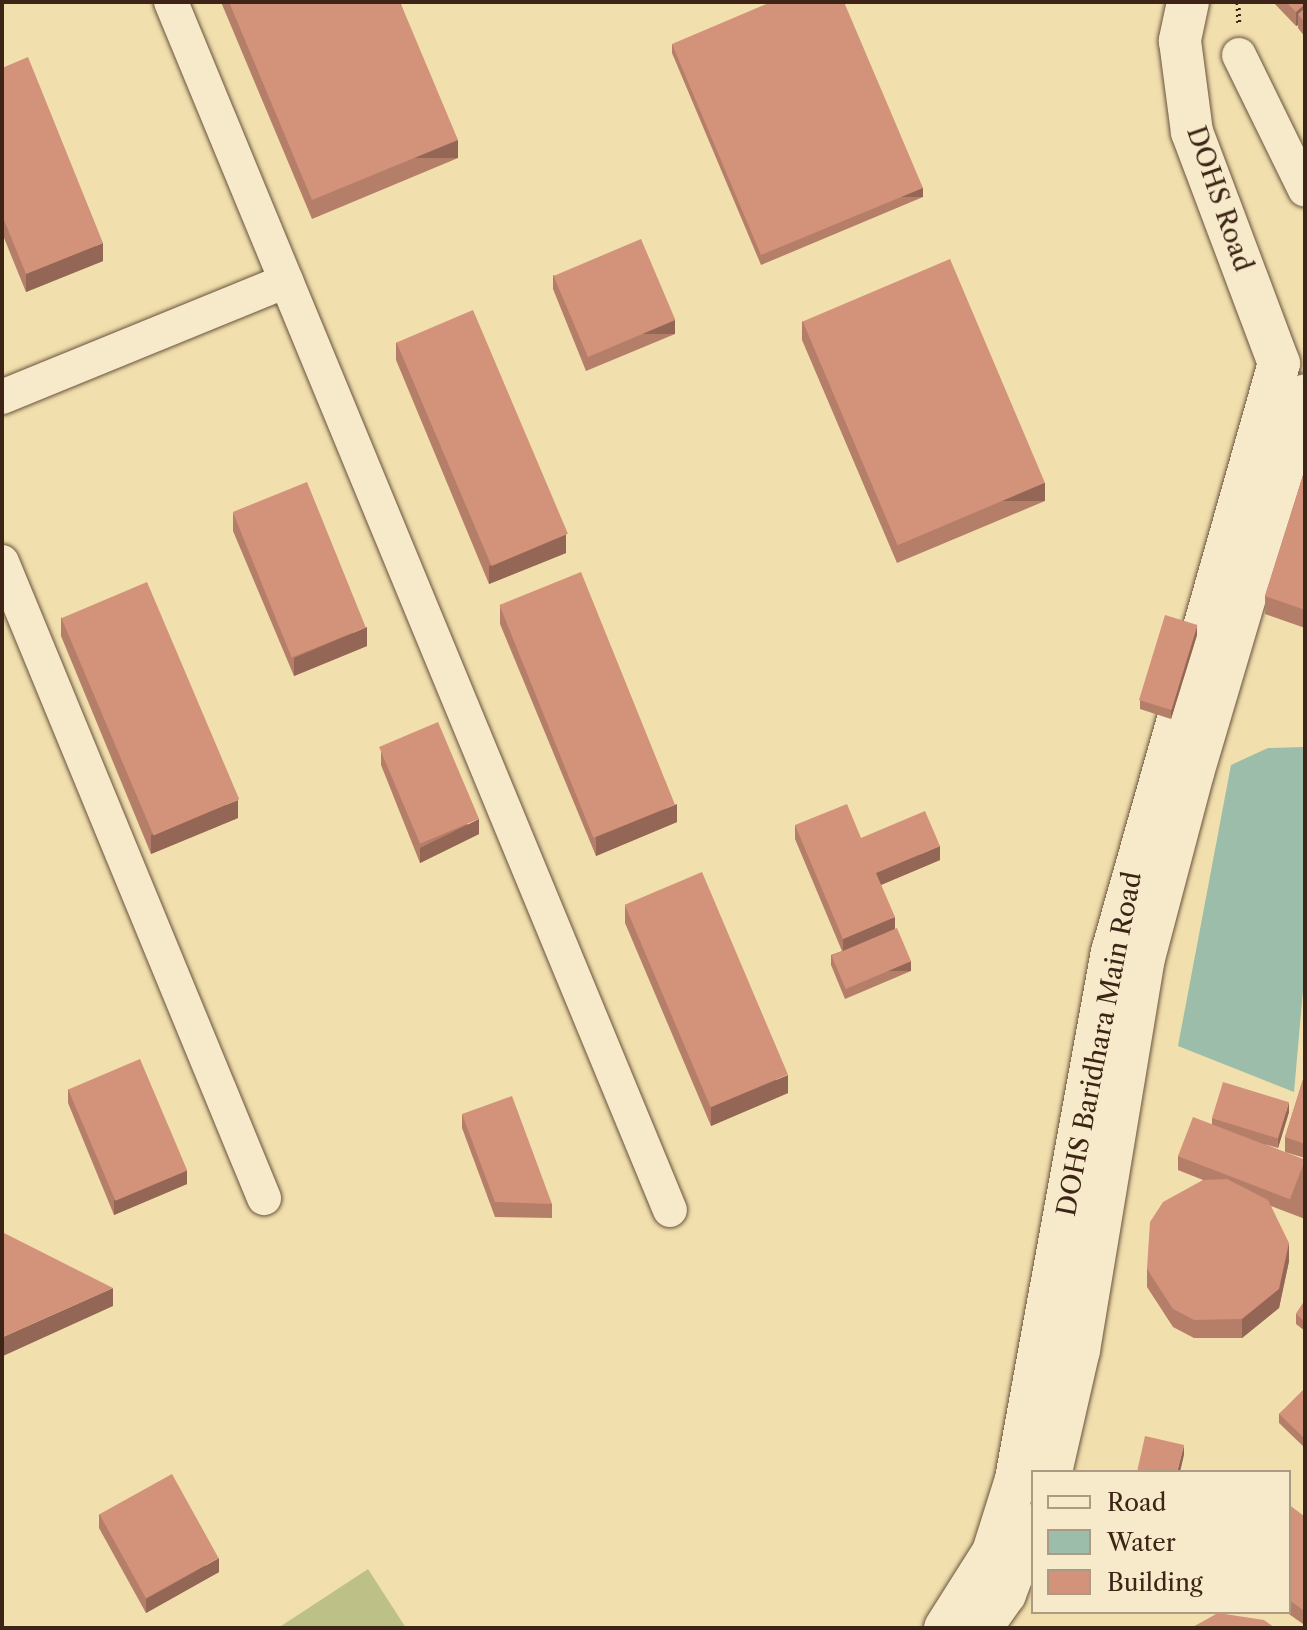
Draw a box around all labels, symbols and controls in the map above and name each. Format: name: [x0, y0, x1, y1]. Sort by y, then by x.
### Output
street label: DOHS Road: [1180, 122, 1258, 276]
street label: DOHS Baridhara Main Road: [1051, 869, 1149, 1219]
legend: [1031, 1470, 1291, 1614]
text: Road: [1107, 1488, 1166, 1517]
text: Water: [1107, 1528, 1176, 1557]
text: Building: [1107, 1568, 1203, 1597]

